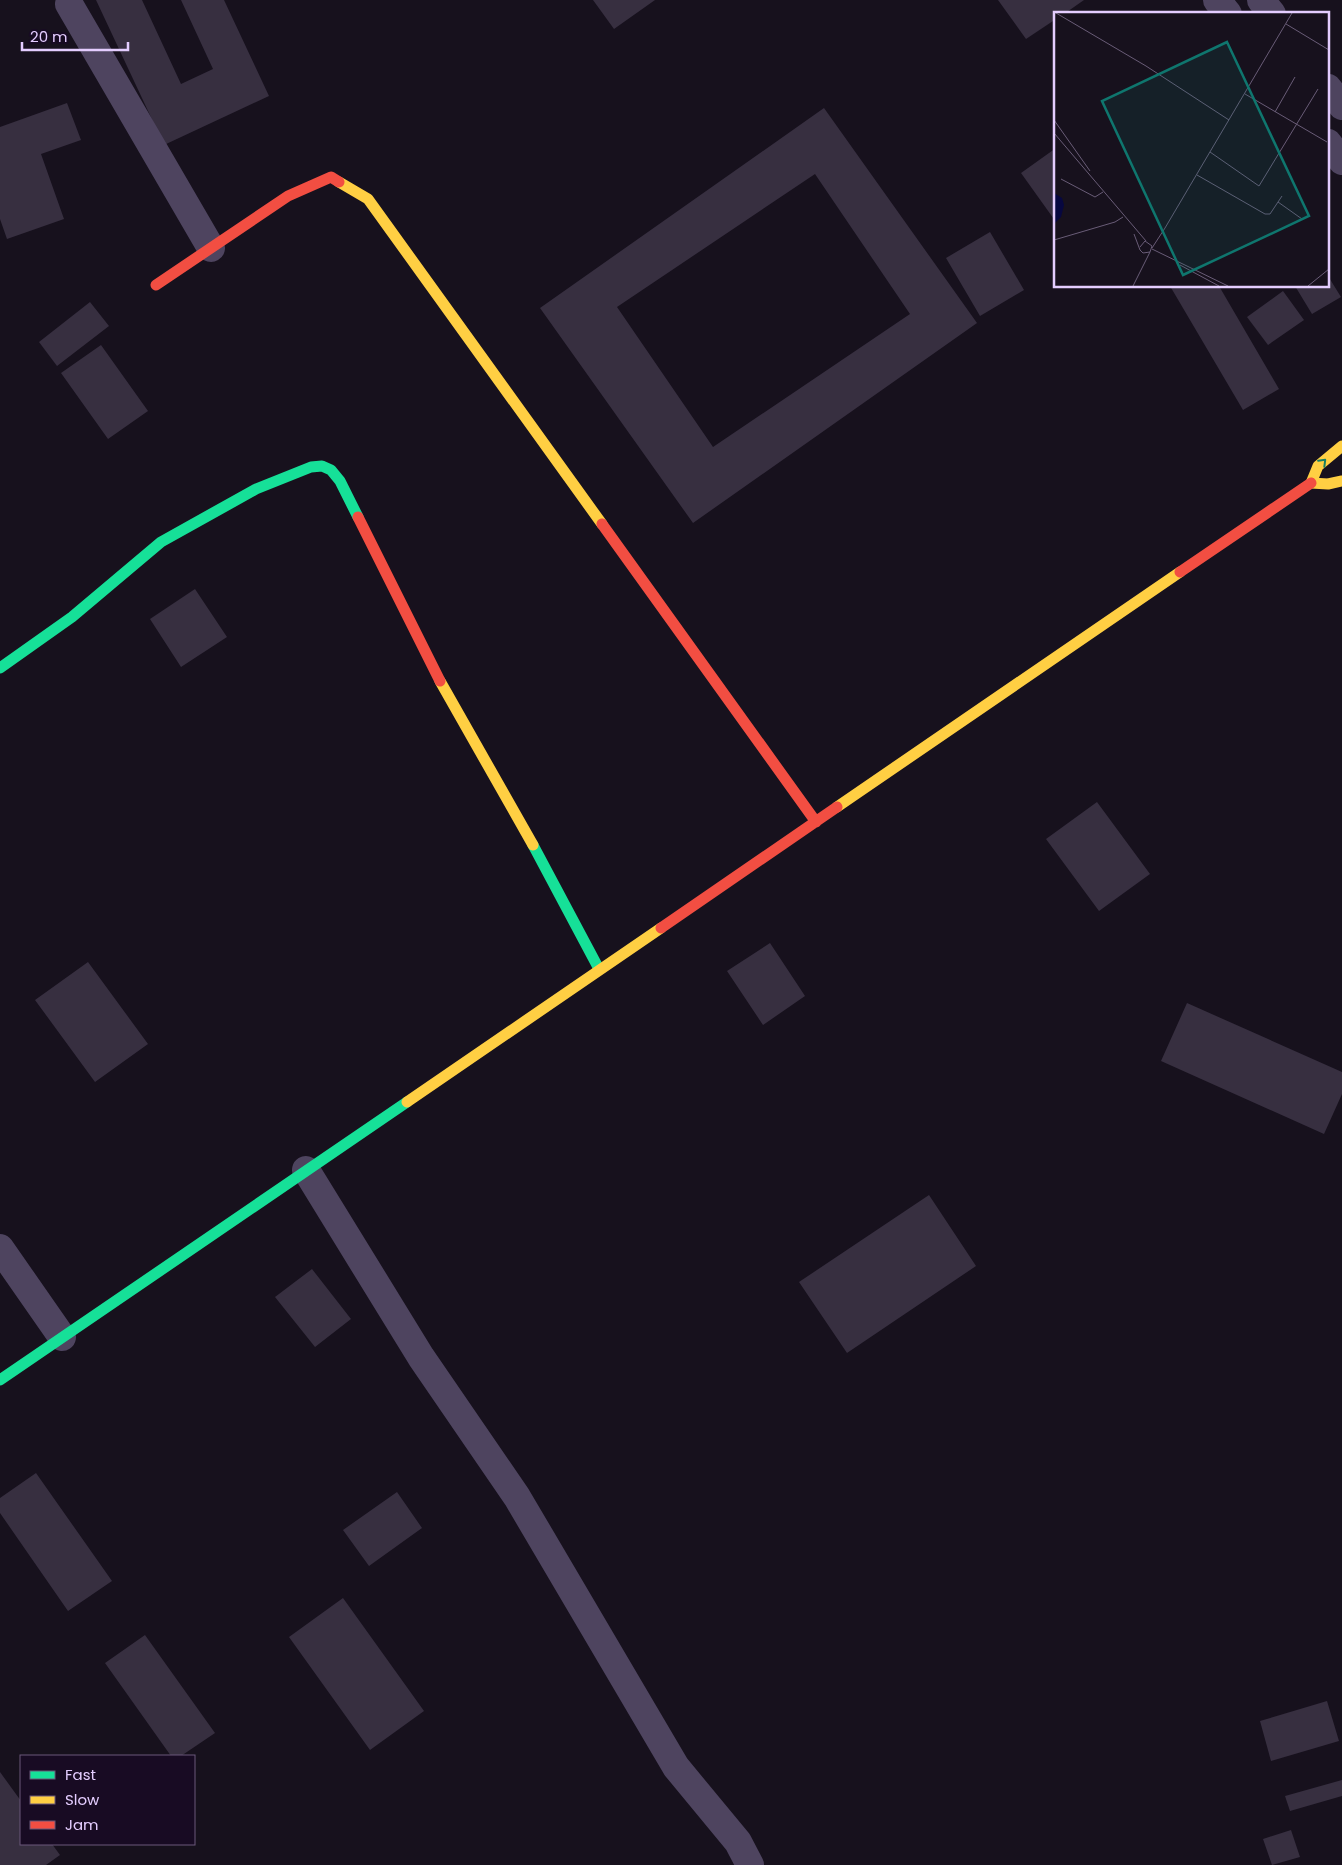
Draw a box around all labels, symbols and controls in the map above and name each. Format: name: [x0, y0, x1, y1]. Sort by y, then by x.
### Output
inset map: [1054, 12, 1330, 288]
scale bar: [22, 20, 129, 52]
text: 20 m: [30, 26, 68, 47]
one-way arrow: [1317, 459, 1326, 468]
legend: [20, 1755, 195, 1845]
text: Fast: [65, 1764, 96, 1785]
text: Slow: [65, 1789, 100, 1810]
text: Jam: [65, 1814, 99, 1835]

